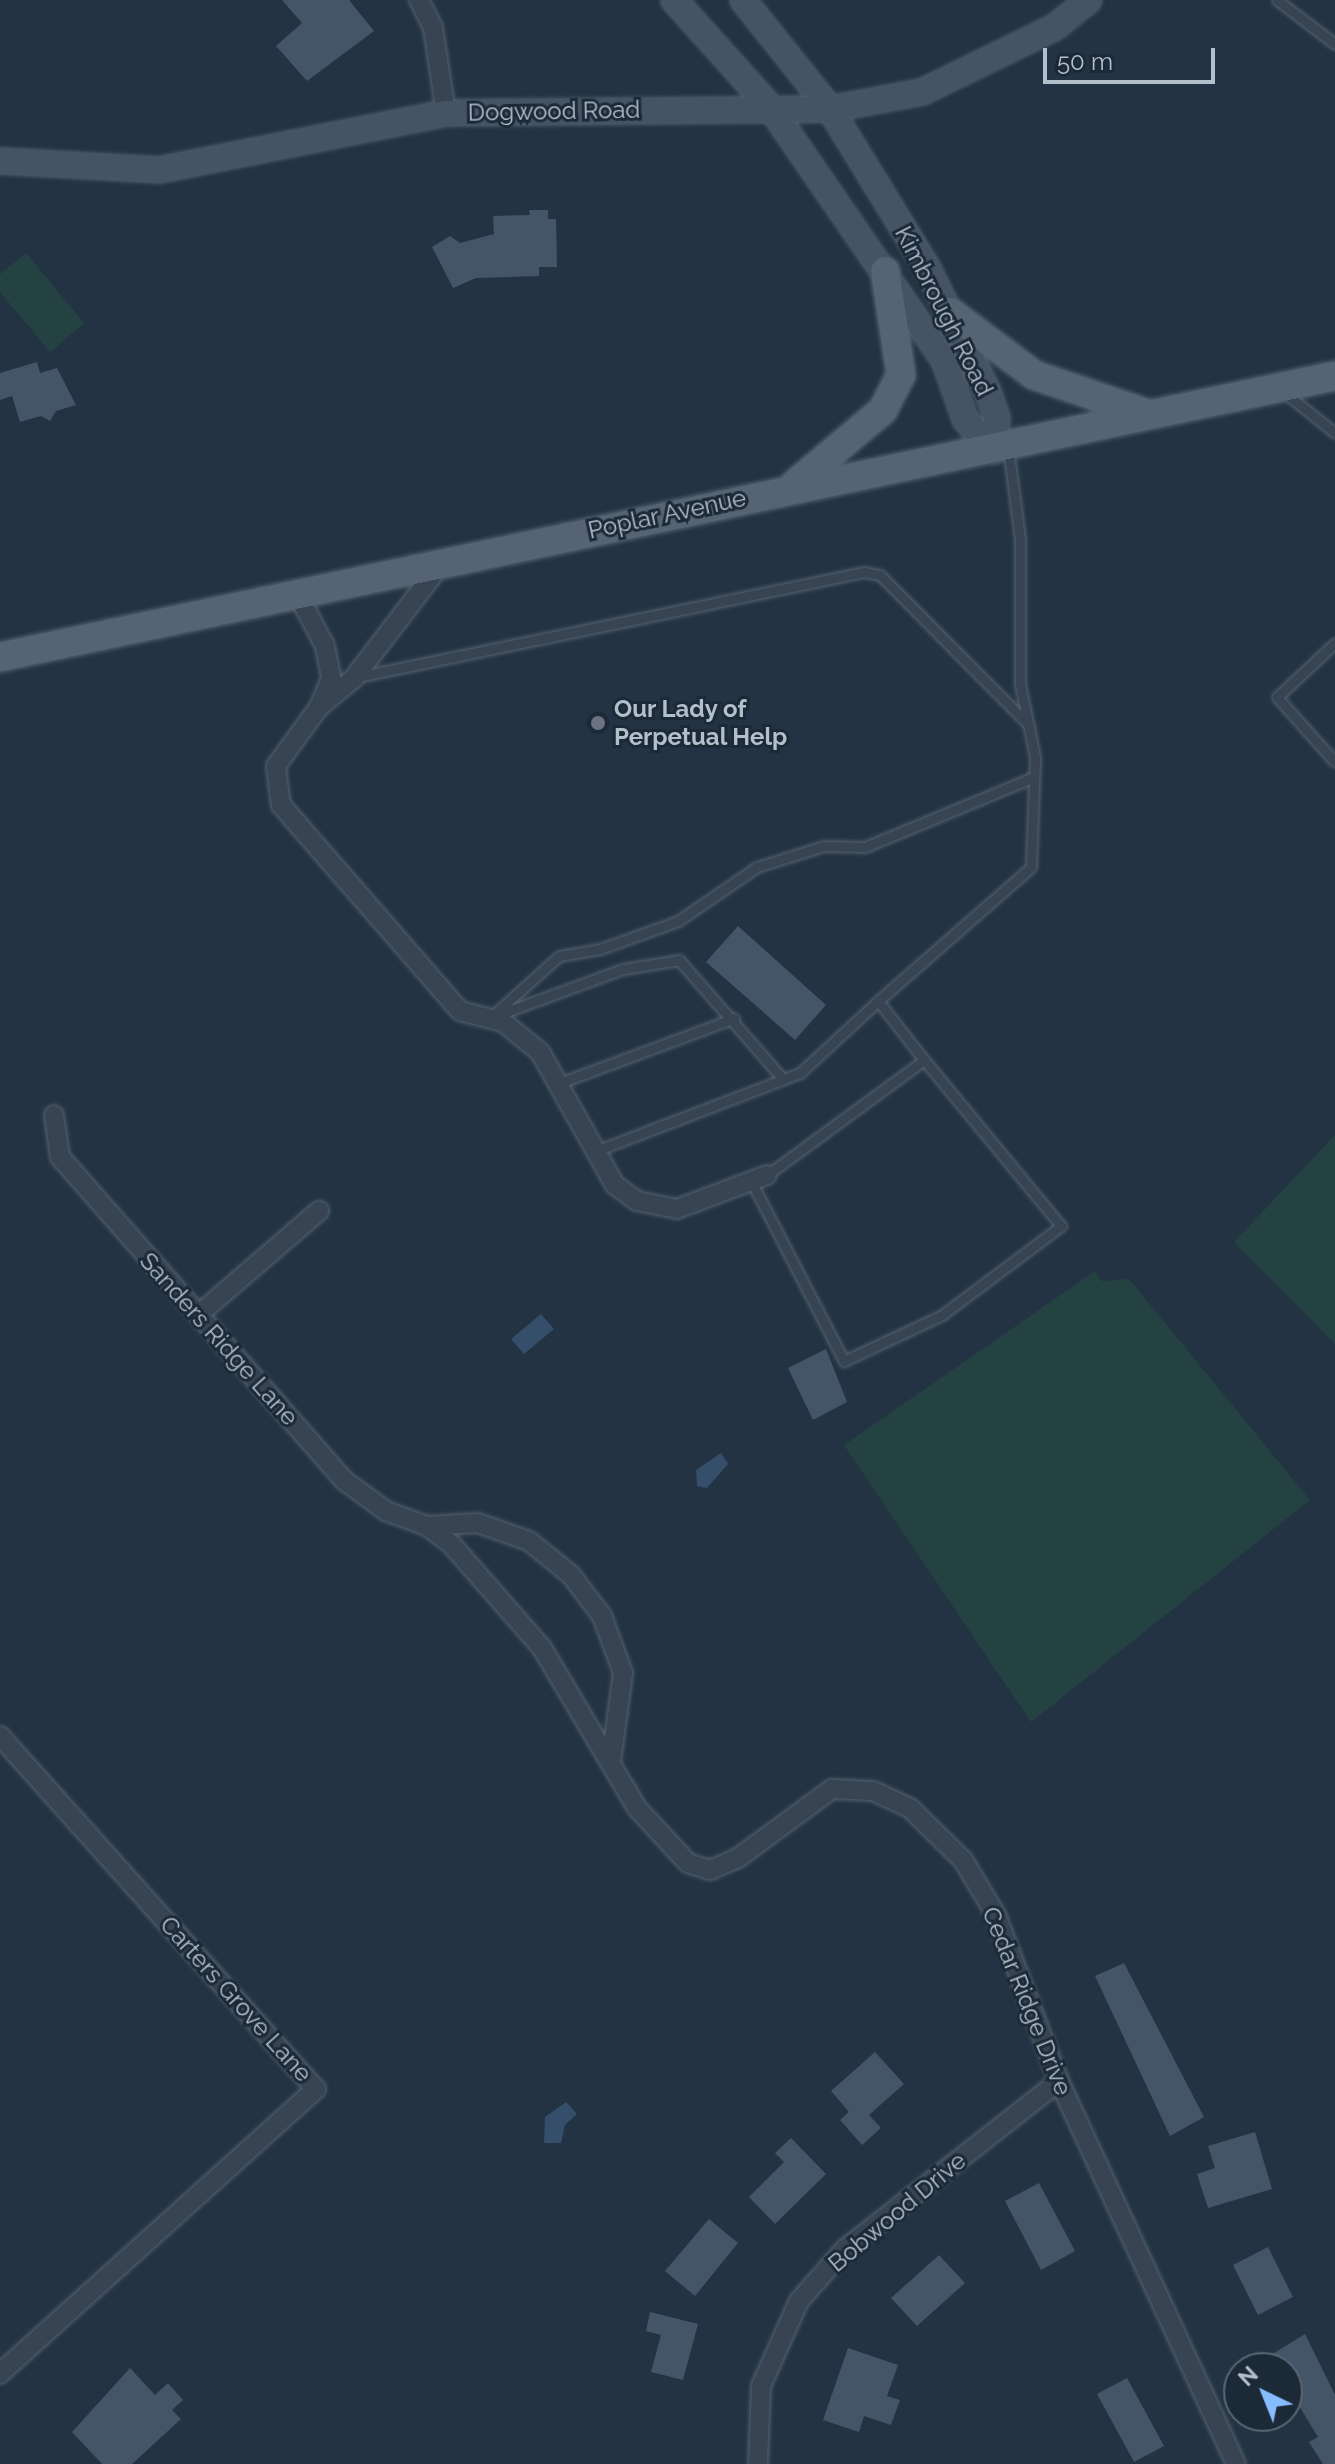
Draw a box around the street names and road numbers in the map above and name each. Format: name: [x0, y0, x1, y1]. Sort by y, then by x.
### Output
street label: Dogwood Road: [468, 95, 640, 127]
street label: Kimbrough Road: [889, 221, 999, 401]
street label: Poplar Avenue: [585, 483, 749, 545]
street label: Sanders Ridge Lane: [134, 1247, 304, 1431]
street label: Cedar Ridge Drive: [976, 1902, 1078, 2100]
street label: Carters Grove Lane: [154, 1910, 318, 2088]
street label: Bobwood Drive: [822, 2146, 972, 2278]

